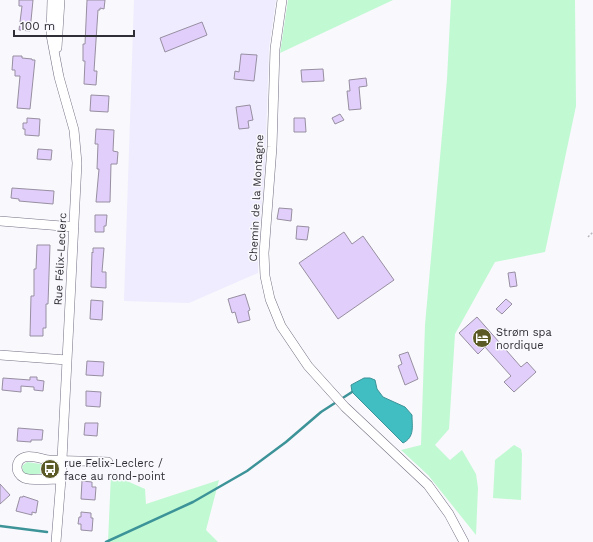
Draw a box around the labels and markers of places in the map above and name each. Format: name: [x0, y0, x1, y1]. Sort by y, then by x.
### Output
place label: Strøm spa nordique: [496, 326, 552, 352]
hotel icon: Strøm spa nordique: [471, 327, 493, 349]
place label: rue Felix-Leclerc / face au rond-point: [64, 457, 166, 483]
bus stop icon: rue Felix-Leclerc / face au rond-point: [39, 458, 61, 480]

